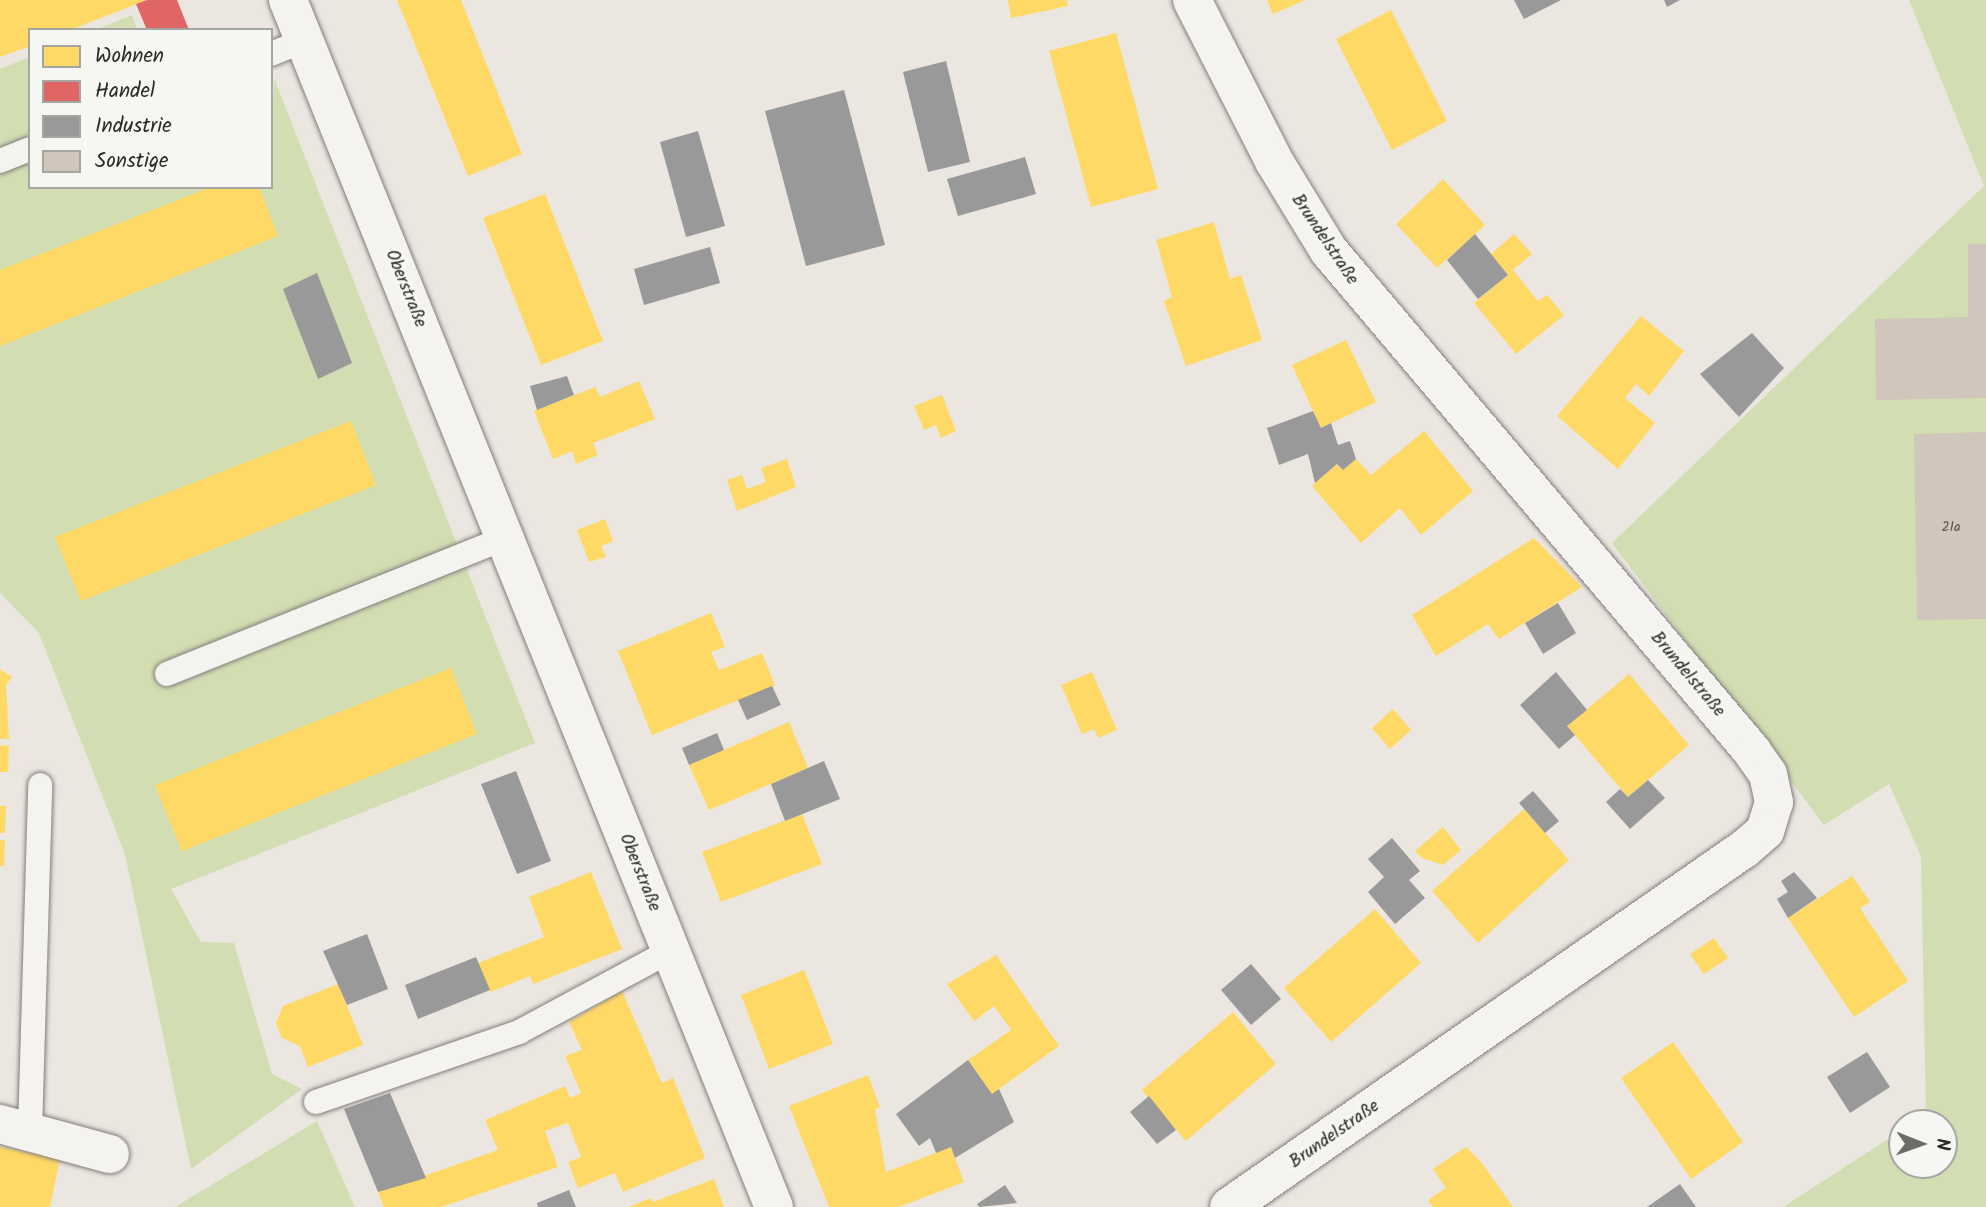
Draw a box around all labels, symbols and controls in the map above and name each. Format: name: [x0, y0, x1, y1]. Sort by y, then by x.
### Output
legend: [28, 28, 273, 189]
text: Wohnen: [95, 40, 164, 73]
text: Handel: [95, 75, 155, 108]
text: Industrie: [95, 110, 172, 143]
text: Sonstige: [95, 145, 168, 178]
street label: Brundelstraße: [1286, 191, 1362, 289]
street label: Oberstraße: [380, 247, 430, 331]
house number: 21a: [1941, 519, 1961, 535]
street label: Brundelstraße: [1645, 628, 1729, 722]
street label: Oberstraße: [614, 831, 664, 915]
street label: Brundelstraße: [1286, 1096, 1384, 1174]
north arrow: [1888, 1109, 1958, 1179]
text: N: [1927, 1138, 1957, 1151]

